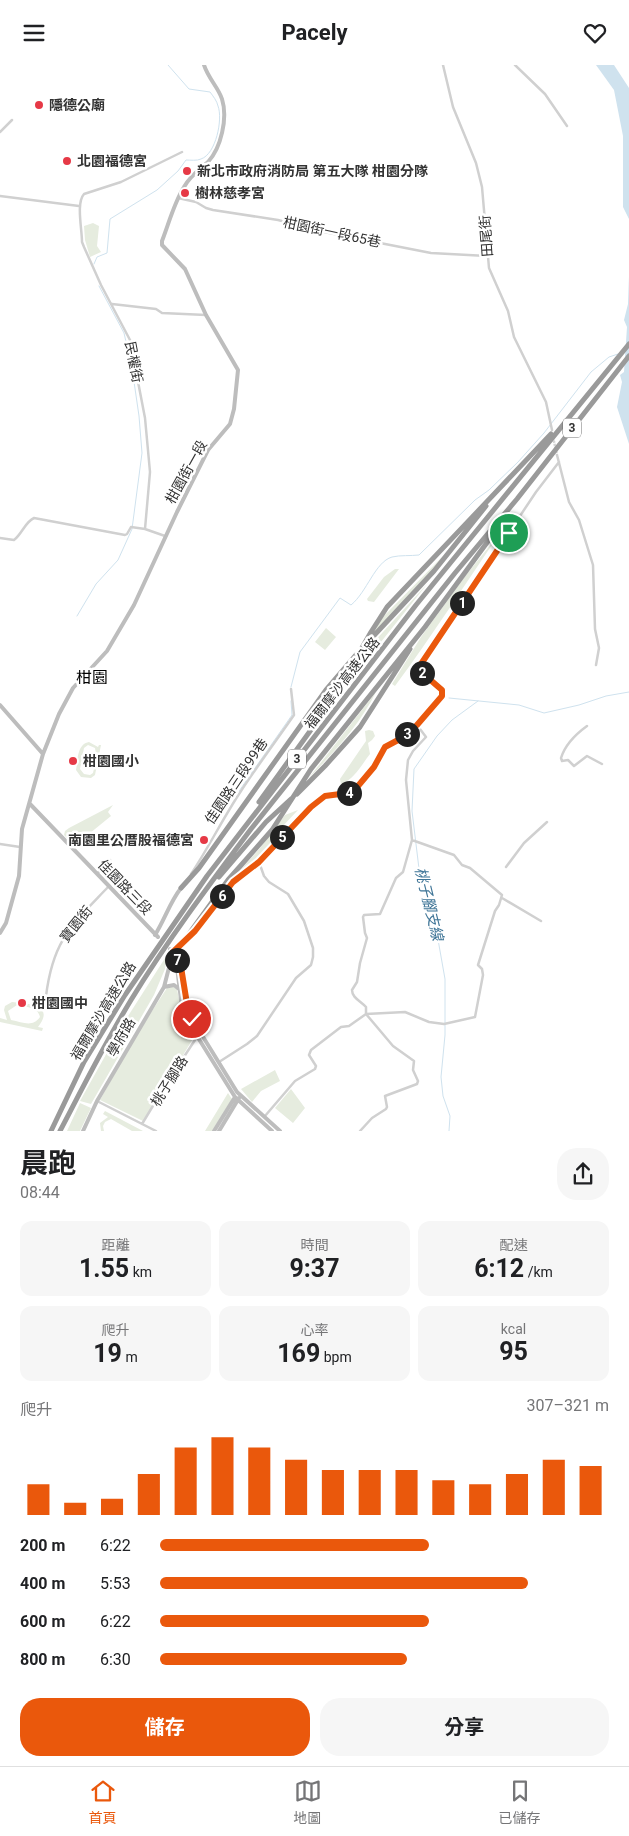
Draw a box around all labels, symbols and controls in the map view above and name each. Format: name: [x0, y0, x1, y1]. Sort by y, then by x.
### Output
icon: menu: [20, 19, 48, 47]
icon: heart: [581, 19, 609, 47]
text: Pacely: [281, 20, 348, 45]
place label: 隱德公廟: [49, 97, 105, 113]
marker: 隱德公廟: [33, 99, 45, 111]
place label: 北園福德宮: [77, 153, 147, 169]
marker: 北園福德宮: [61, 155, 73, 167]
place label: 新北市政府消防局 第五大隊 柑園分隊: [197, 163, 428, 179]
marker: 新北市政府消防局 第五大隊 柑園分隊: [181, 165, 193, 177]
place label: 樹林慈孝宮: [195, 185, 265, 201]
marker: 樹林慈孝宮: [179, 187, 191, 199]
street label: 柑園街一段65巷: [282, 214, 382, 250]
street label: 田尾街: [477, 214, 495, 258]
street label: 民權街: [122, 340, 146, 384]
road number: 3: [563, 418, 581, 437]
street label: 柑園街一段: [162, 438, 210, 506]
pin: [488, 512, 530, 554]
icon: arrive: [495, 519, 523, 547]
pin: 1: [450, 591, 474, 615]
text: 1: [458, 595, 467, 611]
street label: 福爾摩沙高速公路: [301, 634, 383, 732]
pin: 2: [410, 661, 434, 685]
text: 2: [418, 665, 427, 681]
district label: 柑園: [76, 668, 108, 687]
pin: 3: [394, 721, 420, 747]
text: 3: [403, 726, 412, 742]
street label: 佳園路三段99巷: [201, 735, 271, 827]
road number: 3: [288, 749, 306, 769]
place label: 柑園國小: [83, 753, 139, 769]
marker: 柑園國小: [67, 755, 79, 767]
pin: 4: [336, 781, 362, 805]
text: 4: [345, 785, 354, 801]
pin: 5: [270, 825, 294, 849]
text: 5: [278, 829, 287, 845]
place label: 南園里公厝股福德宮: [68, 832, 194, 848]
marker: 南園里公厝股福德宮: [198, 834, 210, 846]
street label: 佳園路三段: [95, 856, 155, 918]
water label: 桃子腳支線: [411, 865, 447, 944]
pin: 6: [210, 883, 234, 909]
text: 6: [218, 888, 227, 904]
street label: 寶園街: [57, 903, 95, 945]
pin: 7: [164, 947, 190, 973]
text: 7: [173, 952, 182, 968]
street label: 福爾摩沙高速公路: [67, 959, 139, 1063]
place label: 柑園國中: [32, 995, 88, 1011]
marker: 柑園國中: [16, 997, 28, 1009]
pin: [171, 998, 213, 1040]
icon: check: [178, 1005, 206, 1033]
street label: 學府路: [104, 1015, 138, 1059]
street label: 桃子腳路: [147, 1053, 191, 1109]
text: 晨跑: [20, 1147, 76, 1180]
button: share: [557, 1148, 609, 1200]
text: 08:44: [20, 1183, 60, 1202]
text: 距離: [102, 1237, 130, 1253]
text: 時間: [301, 1237, 329, 1253]
text: 配速: [500, 1237, 528, 1253]
text: 1.55: [79, 1254, 129, 1283]
text: 9:37: [289, 1254, 340, 1283]
text: 6:12: [474, 1254, 524, 1283]
text: km: [129, 1264, 152, 1280]
text: /km: [524, 1264, 553, 1280]
text: kcal: [501, 1321, 526, 1337]
text: 爬升: [102, 1322, 130, 1338]
text: 心率: [301, 1322, 329, 1338]
text: 95: [499, 1337, 528, 1366]
text: 19: [93, 1339, 122, 1368]
text: 169: [277, 1339, 320, 1368]
text: m: [122, 1349, 138, 1365]
text: bpm: [320, 1349, 352, 1365]
text: 307–321 m: [527, 1396, 609, 1415]
text: 爬升: [20, 1400, 52, 1419]
text: 200 m: [20, 1536, 65, 1555]
text: 6:22: [100, 1536, 131, 1555]
text: 400 m: [20, 1574, 65, 1593]
text: 5:53: [100, 1574, 131, 1593]
text: 600 m: [20, 1612, 65, 1631]
text: 6:22: [100, 1612, 131, 1631]
text: 800 m: [20, 1650, 65, 1669]
text: 6:30: [100, 1650, 131, 1669]
button: 儲存: [20, 1698, 310, 1756]
button: 分享: [320, 1698, 609, 1756]
tab: 首頁: [89, 1777, 117, 1827]
tab: 地圖: [294, 1777, 322, 1827]
tab: 已儲存: [499, 1777, 541, 1827]

